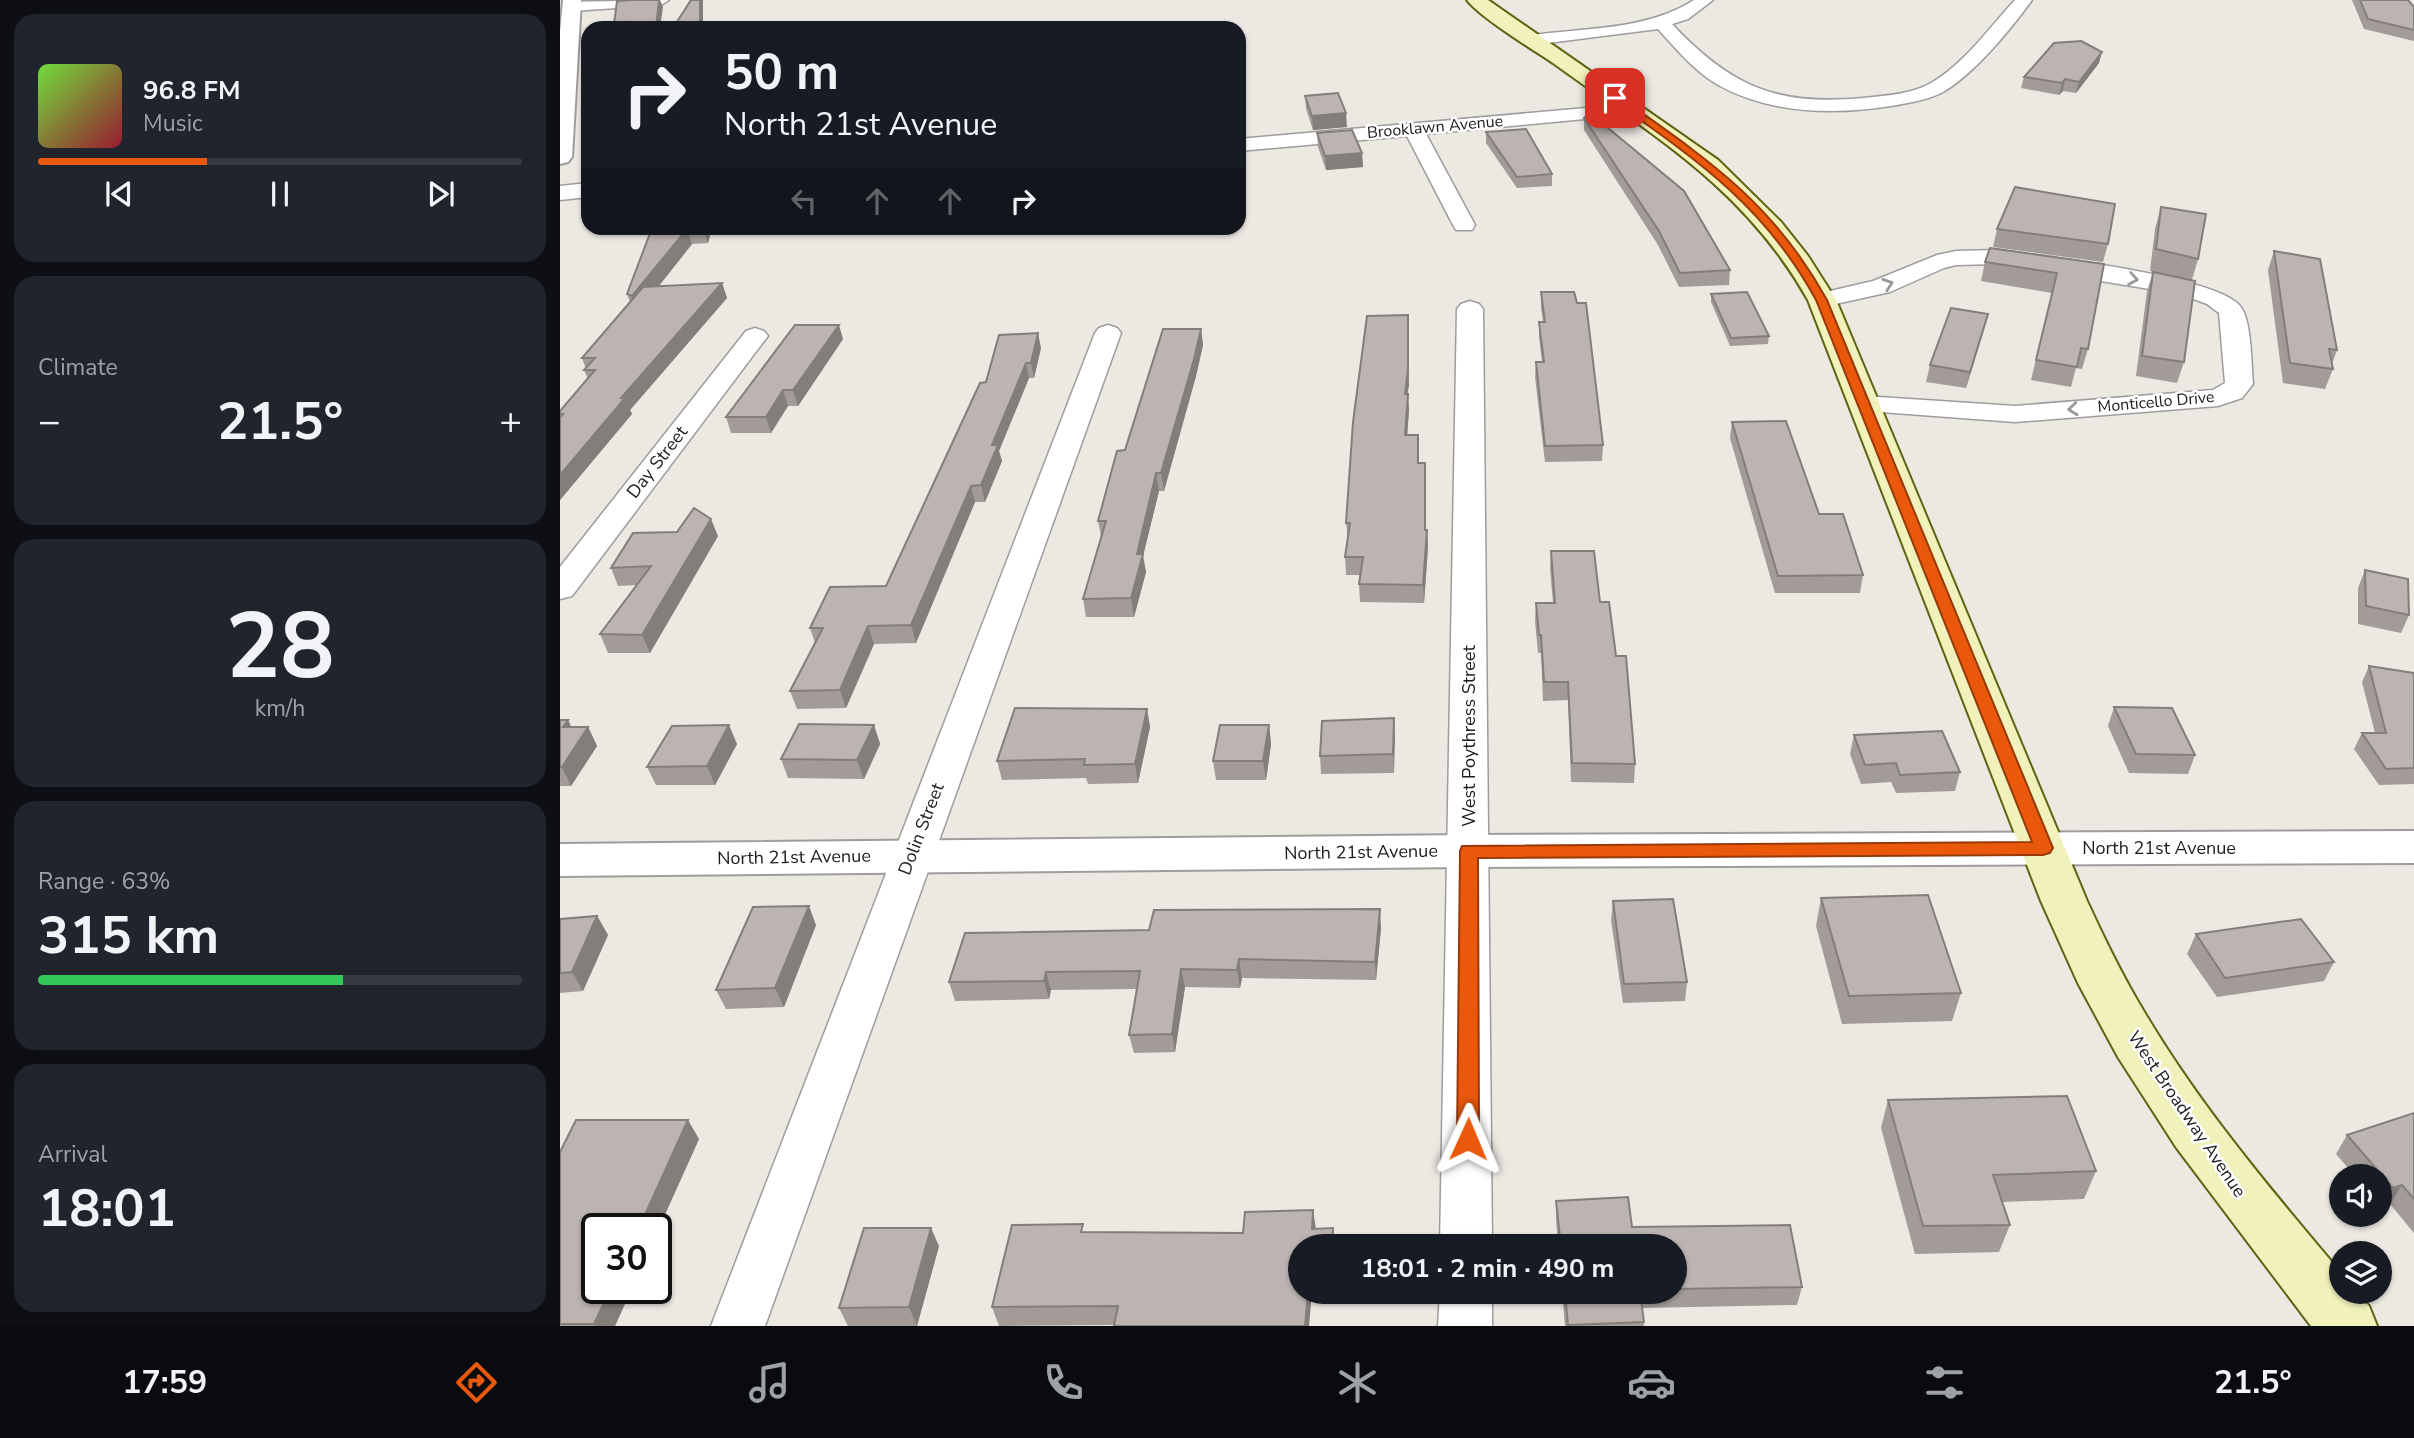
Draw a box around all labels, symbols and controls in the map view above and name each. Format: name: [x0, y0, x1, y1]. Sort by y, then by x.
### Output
text: 50 m: [724, 39, 839, 106]
icon: right: [609, 49, 700, 140]
pin: [1585, 68, 1645, 128]
text: 96.8 FM: [143, 73, 240, 108]
icon: arrive: [1596, 79, 1634, 117]
text: North 21st Avenue: [724, 103, 997, 146]
text: Music: [143, 108, 203, 139]
street label: Brooklawn Avenue: [1366, 110, 1504, 144]
icon: previous: [100, 175, 138, 213]
icon: pause: [261, 175, 299, 213]
icon: next: [422, 175, 460, 213]
icon: left: [785, 182, 823, 220]
icon: ahead: [858, 182, 896, 220]
icon: ahead: [931, 182, 969, 220]
icon: right: [1004, 182, 1042, 220]
one-way arrow: [2127, 270, 2139, 285]
one-way arrow: [1881, 278, 1893, 292]
text: Climate: [38, 352, 118, 383]
text: 21.5°: [217, 386, 343, 457]
street label: Monticello Drive: [2097, 386, 2215, 418]
text: −: [38, 396, 61, 447]
text: +: [499, 396, 522, 447]
one-way arrow: [2067, 401, 2079, 416]
street label: Day Street: [621, 420, 693, 503]
text: 28: [225, 585, 335, 709]
street label: West Poythress Street: [1457, 645, 1481, 827]
text: km/h: [255, 693, 305, 724]
street label: Dolin Street: [892, 779, 950, 878]
street label: North 21st Avenue: [2082, 836, 2236, 860]
street label: North 21st Avenue: [1284, 839, 1438, 865]
street label: North 21st Avenue: [717, 844, 871, 870]
text: Range · 63%: [38, 866, 170, 897]
text: 315 km: [38, 900, 219, 971]
street label: West Broadway Avenue: [2122, 1026, 2252, 1202]
position arrow: [1431, 1102, 1505, 1176]
text: Arrival: [38, 1139, 107, 1170]
map controls: [2329, 1164, 2392, 1304]
button: sound: [2329, 1164, 2392, 1227]
text: 18:01: [38, 1173, 176, 1244]
speed limit sign: 30: [581, 1213, 672, 1304]
button: layers: [2329, 1241, 2392, 1304]
text: 18:01 · 2 min · 490 m: [1361, 1251, 1614, 1286]
icon: directions: [452, 1358, 501, 1407]
icon: music: [745, 1358, 794, 1407]
icon: phone: [1039, 1358, 1088, 1407]
icon: climate: [1333, 1358, 1382, 1407]
icon: car: [1627, 1358, 1676, 1407]
icon: filters: [1920, 1358, 1969, 1407]
text: 17:59: [122, 1361, 207, 1404]
text: 21.5°: [2214, 1361, 2292, 1404]

